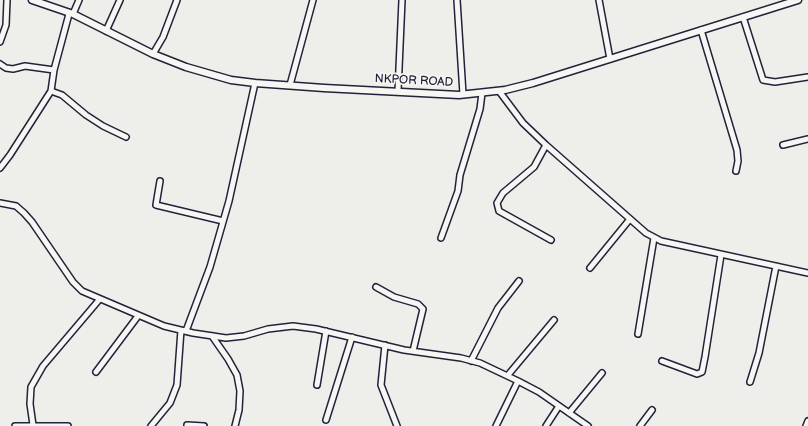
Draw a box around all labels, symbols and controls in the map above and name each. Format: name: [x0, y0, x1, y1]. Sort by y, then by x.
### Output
street label: NKPOR ROAD: [374, 72, 454, 90]

